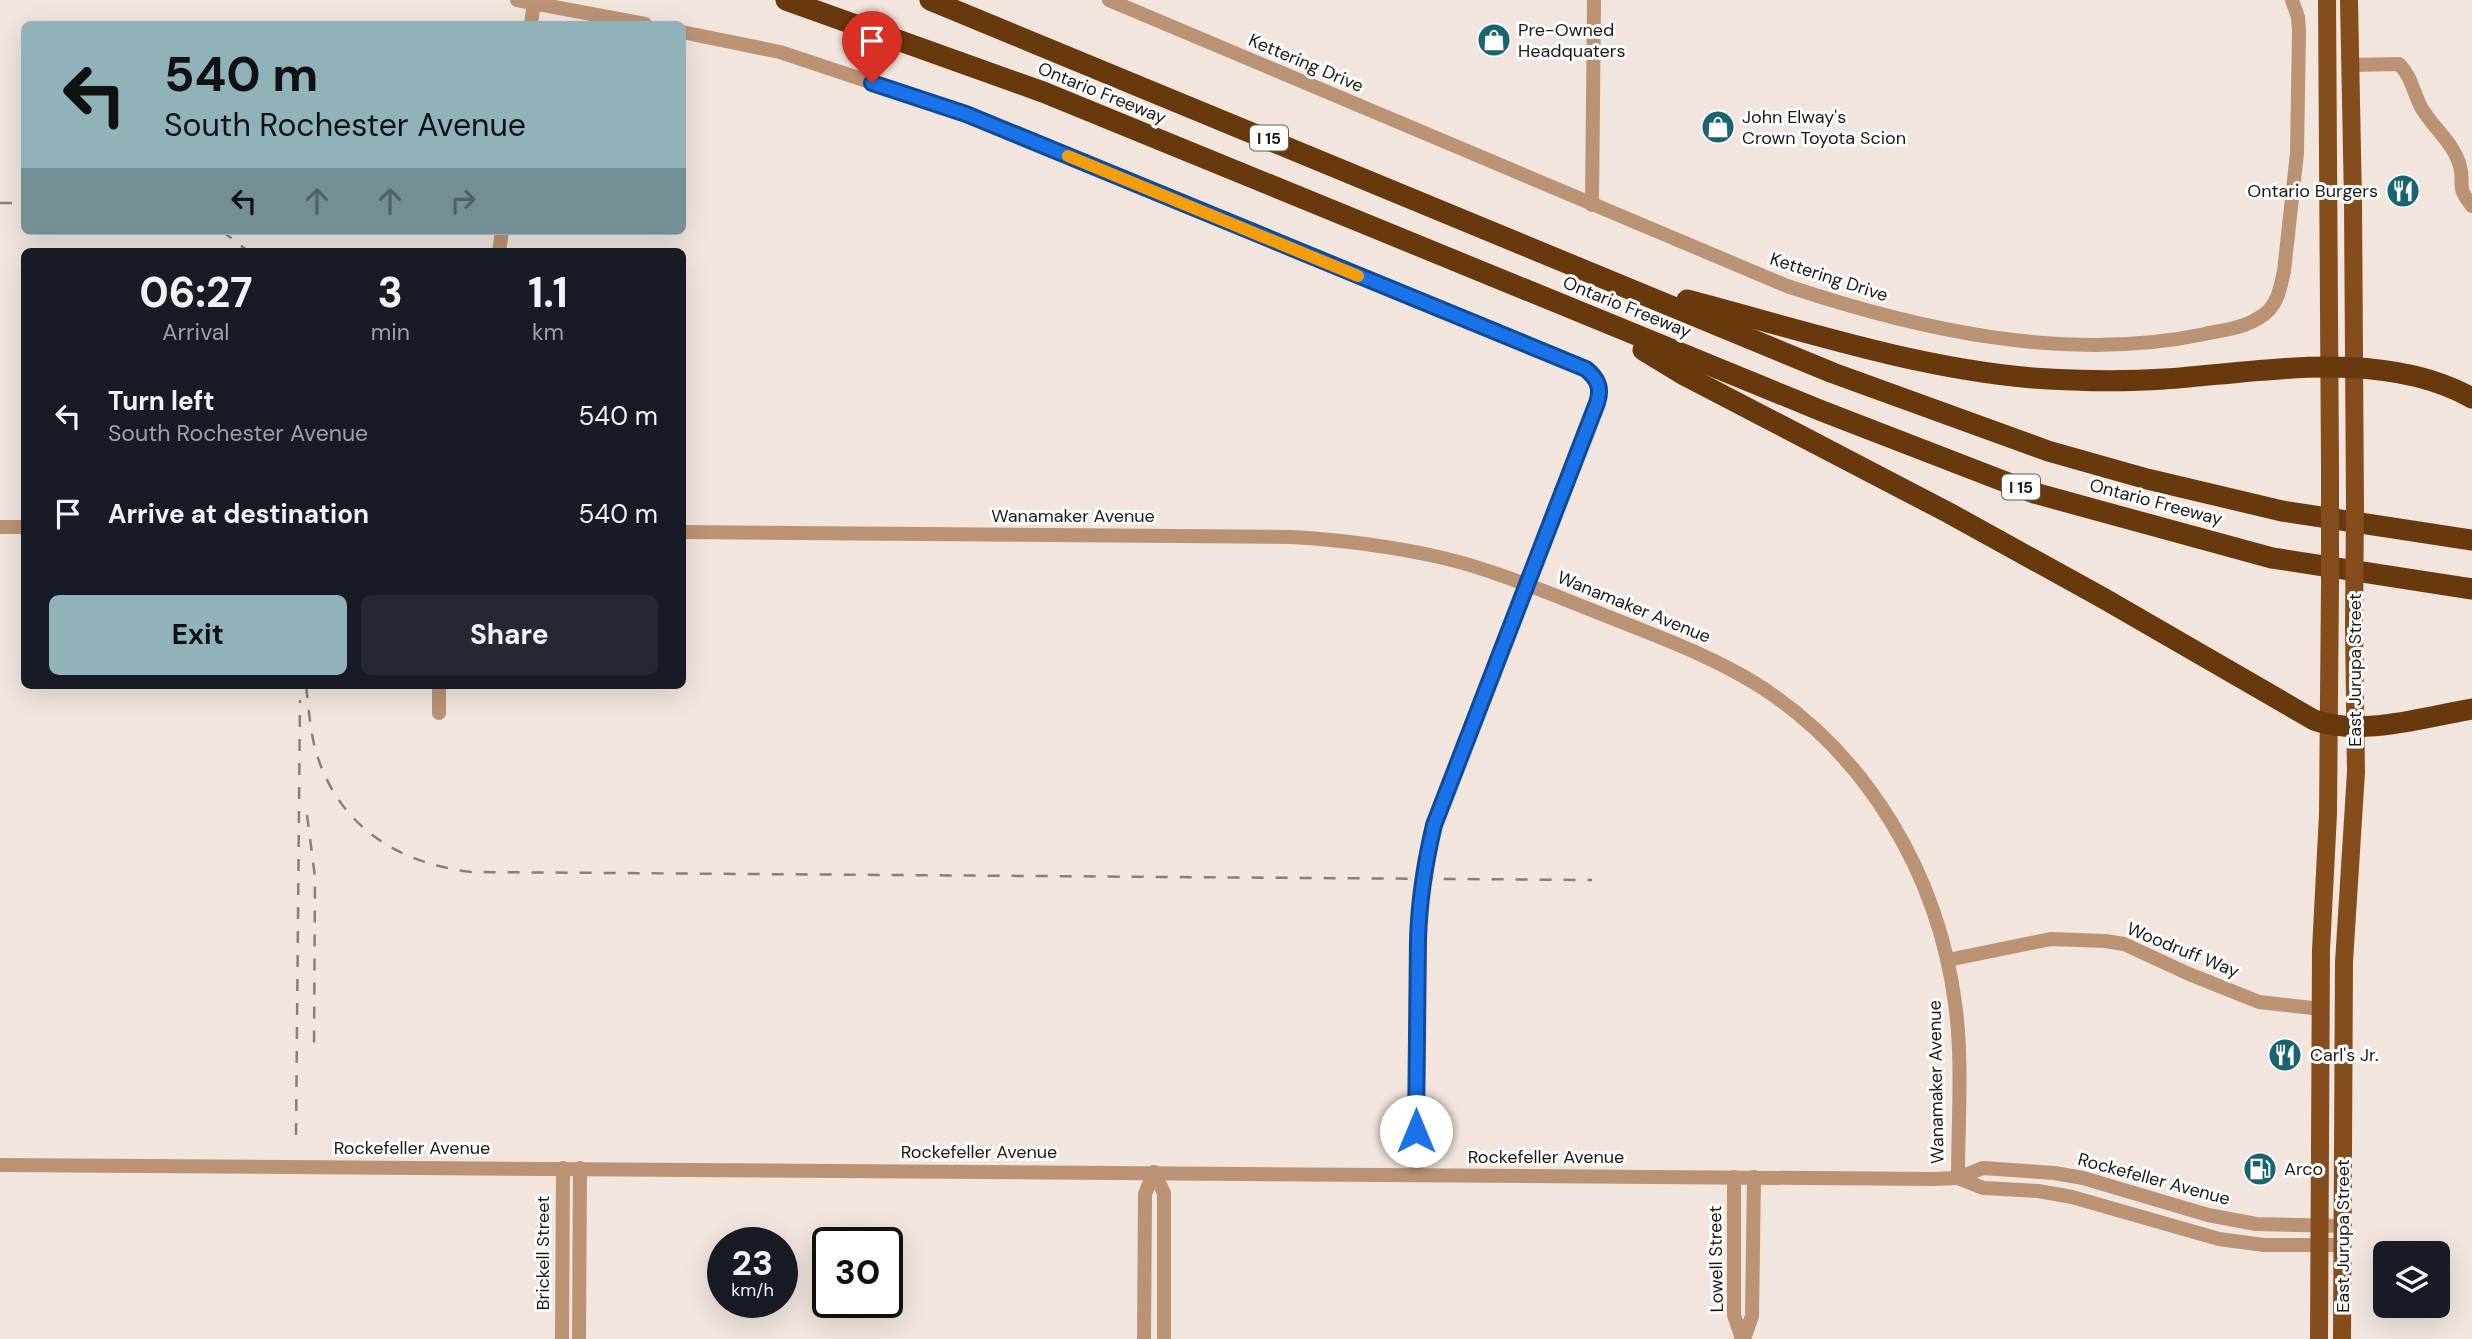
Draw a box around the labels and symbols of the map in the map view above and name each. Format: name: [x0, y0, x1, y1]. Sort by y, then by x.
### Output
pin: [842, 11, 902, 83]
place label: Pre-Owned Headquaters: [1518, 18, 1625, 63]
shop icon: Pre-Owned Headquaters: [1475, 21, 1513, 59]
street label: Kettering Drive: [1245, 28, 1367, 98]
street label: Ontario Freeway: [1034, 56, 1170, 130]
place label: John Elway's Crown Toyota Scion: [1742, 105, 1906, 150]
shop icon: John Elway's Crown Toyota Scion: [1699, 108, 1737, 146]
road number: I 15: [1250, 126, 1288, 150]
restaurant icon: Ontario Burgers: [2384, 172, 2422, 210]
place label: Ontario Burgers: [2247, 179, 2378, 203]
street label: Kettering Drive: [1767, 247, 1891, 307]
street label: Ontario Freeway: [1559, 270, 1695, 344]
street label: Ontario Freeway: [2087, 473, 2225, 531]
road number: I 15: [2002, 474, 2040, 500]
street label: Wanamaker Avenue: [991, 504, 1155, 528]
street label: Wanamaker Avenue: [1554, 565, 1714, 649]
street label: East Jurupa Street: [2343, 593, 2367, 747]
street label: Woodruff Way: [2123, 917, 2243, 983]
street label: Wanamaker Avenue: [1923, 1000, 1949, 1164]
restaurant icon: Carl's Jr.: [2266, 1036, 2304, 1074]
place label: Carl's Jr.: [2310, 1043, 2379, 1067]
position arrow: [1379, 1094, 1453, 1168]
street label: Rockefeller Avenue: [334, 1136, 490, 1160]
street label: Rockefeller Avenue: [901, 1140, 1057, 1164]
street label: Rockefeller Avenue: [1468, 1145, 1624, 1169]
street label: Rockefeller Avenue: [2075, 1147, 2233, 1211]
fuel station icon: Arco: [2241, 1150, 2279, 1188]
place label: Arco: [2284, 1157, 2323, 1181]
street label: East Jurupa Street: [2331, 1159, 2355, 1313]
street label: Brickell Street: [531, 1196, 555, 1310]
street label: Lowell Street: [1703, 1205, 1729, 1313]
speed limit sign: 30: [812, 1227, 903, 1318]

